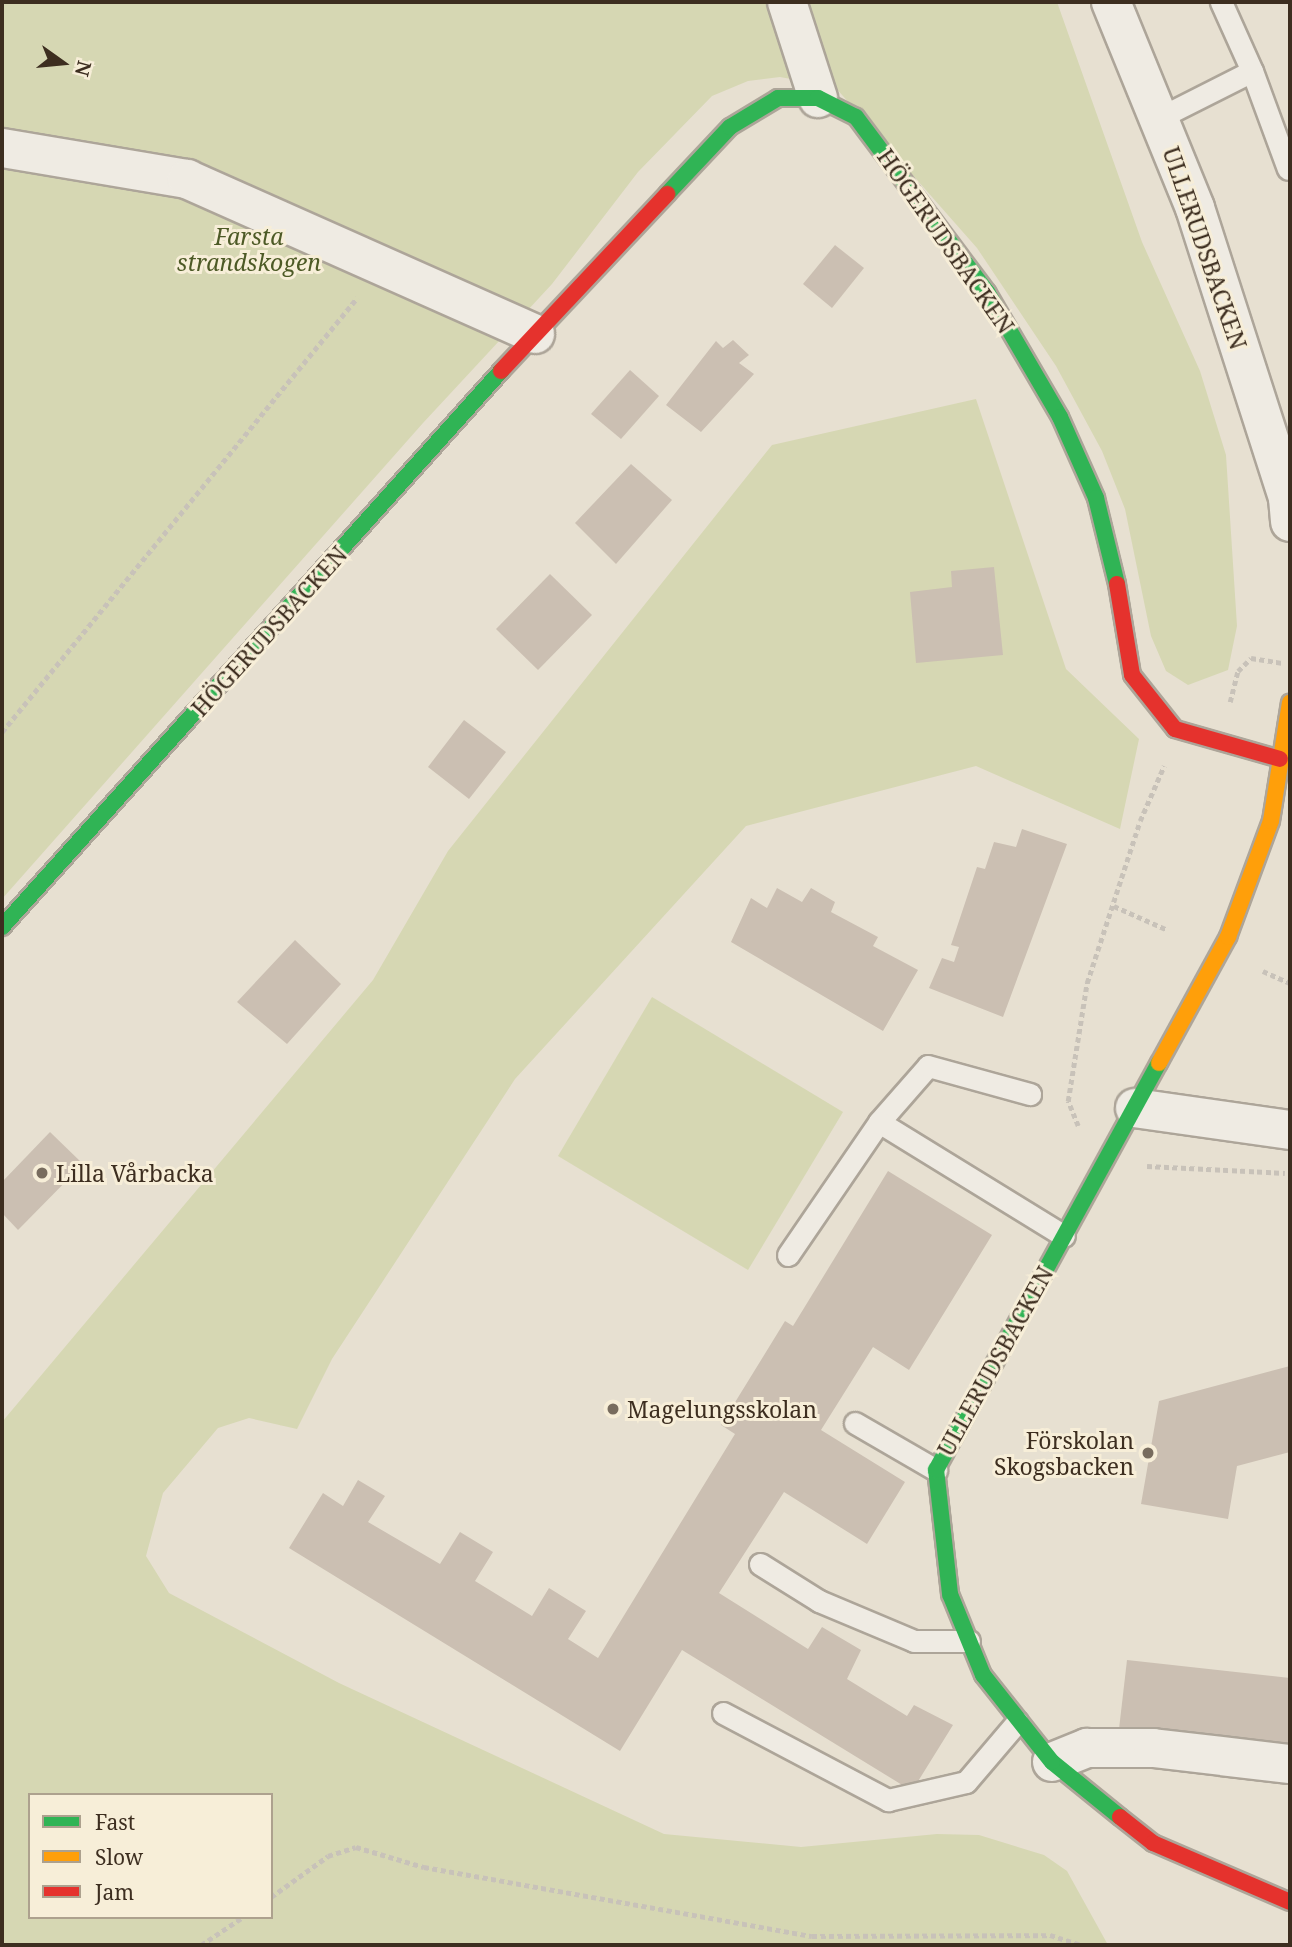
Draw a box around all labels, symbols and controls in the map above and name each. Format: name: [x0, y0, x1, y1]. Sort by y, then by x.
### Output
north arrow: [28, 28, 98, 98]
text: N: [69, 58, 98, 79]
street label: HÖGERUDSBACKEN: [872, 143, 1020, 339]
street label: ULLERUDSBACKEN: [1157, 143, 1253, 353]
park label: Farsta strandskogen: [177, 222, 321, 276]
street label: HÖGERUDSBACKEN: [185, 540, 353, 722]
place label: Lilla Vårbacka: [56, 1159, 214, 1187]
marker: Lilla Vårbacka: [34, 1165, 50, 1181]
street label: ULLERUDSBACKEN: [931, 1261, 1059, 1461]
place label: Magelungsskolan: [627, 1395, 817, 1423]
marker: Magelungsskolan: [605, 1401, 621, 1417]
place label: Förskolan Skogsbacken: [994, 1426, 1134, 1480]
marker: Förskolan Skogsbacken: [1140, 1445, 1156, 1461]
legend: [28, 1793, 273, 1919]
text: Fast: [95, 1808, 135, 1836]
text: Slow: [95, 1843, 143, 1871]
text: Jam: [95, 1878, 134, 1906]

